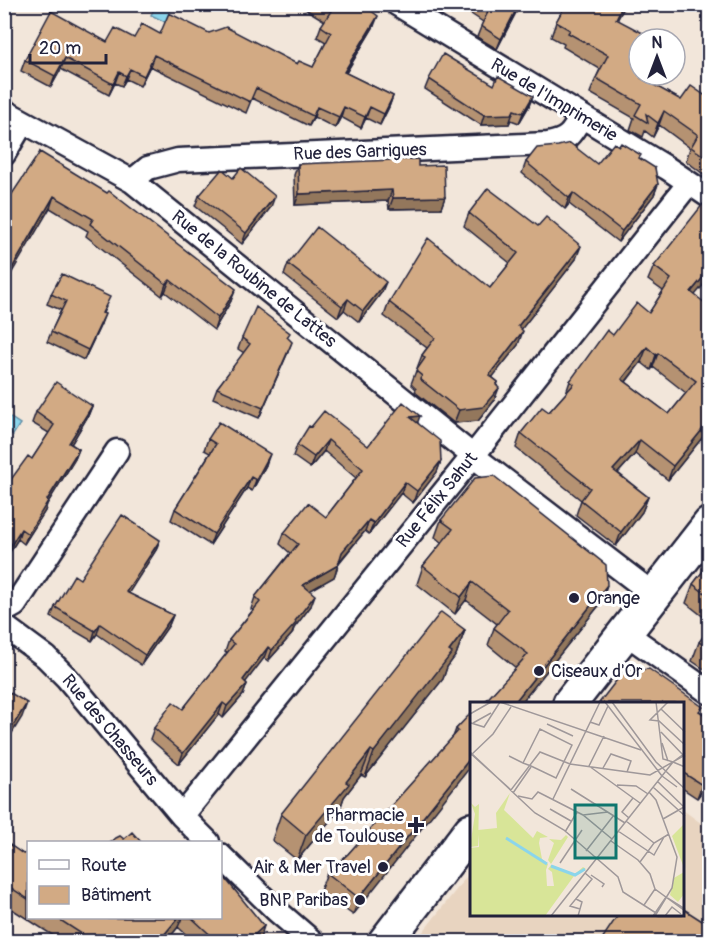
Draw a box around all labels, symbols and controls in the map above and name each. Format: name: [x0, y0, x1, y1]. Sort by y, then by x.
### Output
scale bar: [30, 27, 106, 65]
north arrow: [627, 27, 687, 87]
text: N: [652, 33, 663, 53]
text: 20 m: [39, 37, 81, 60]
street label: Rue de l'Imprimerie: [486, 53, 622, 147]
street label: Rue des Garrigues: [293, 138, 427, 166]
street label: Rue de la Roubine de Lattes: [167, 205, 341, 353]
street label: Rue Félix Sahut: [391, 447, 483, 553]
place label: Orange: [586, 587, 640, 610]
marker: Orange: [567, 591, 581, 605]
place label: Ciseaux d'Or: [551, 660, 643, 683]
marker: Ciseaux d'Or: [532, 664, 546, 678]
street label: Rue des Chasseurs: [57, 670, 163, 790]
inset map: [470, 702, 684, 916]
place label: Pharmacie de Toulouse: [314, 804, 404, 848]
marker: Pharmacie de Toulouse: [409, 818, 423, 832]
legend: [27, 841, 222, 919]
text: Route: [81, 854, 126, 877]
place label: Air & Mer Travel: [253, 856, 371, 879]
marker: Air & Mer Travel: [376, 860, 390, 874]
text: Bâtiment: [81, 884, 152, 907]
place label: BNP Paribas: [259, 889, 348, 912]
marker: BNP Paribas: [353, 893, 367, 907]

